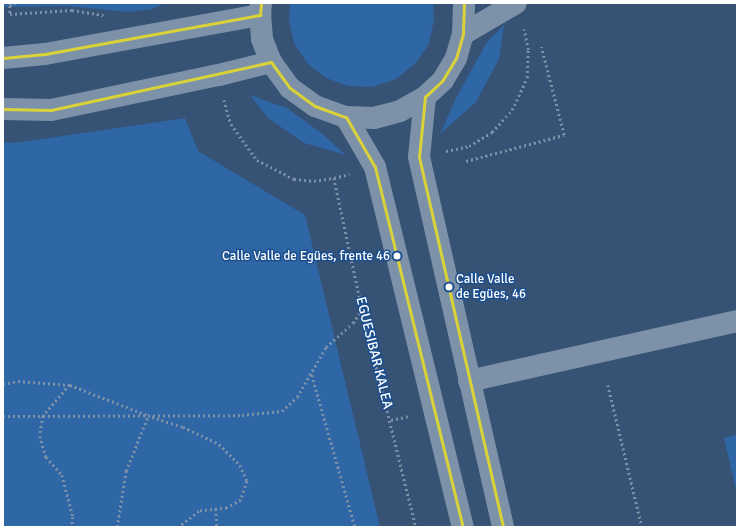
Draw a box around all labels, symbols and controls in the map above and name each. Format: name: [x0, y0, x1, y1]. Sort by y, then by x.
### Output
place label: Calle Valle de Egües, frente 46: [222, 248, 390, 264]
marker: Calle Valle de Egües, frente 46: [392, 251, 402, 261]
place label: Calle Valle de Egües, 46: [456, 272, 526, 303]
marker: Calle Valle de Egües, 46: [444, 282, 454, 292]
street label: EGUESIBAR KALEA: [352, 295, 396, 411]

